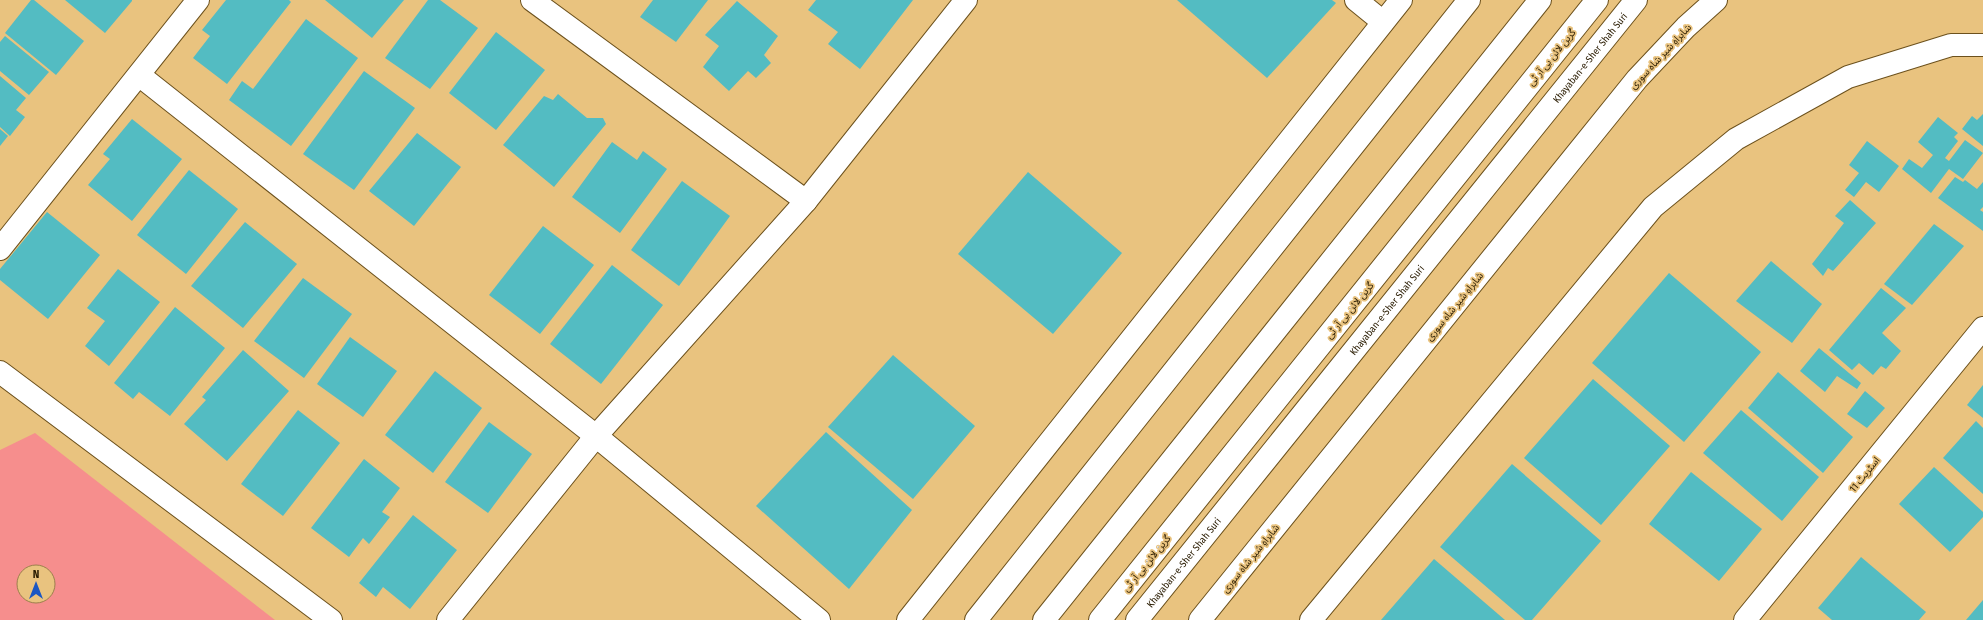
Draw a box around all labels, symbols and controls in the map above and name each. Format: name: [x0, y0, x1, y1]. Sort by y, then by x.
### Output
street label: Khayaban-e-Sher Shah Suri: [1551, 11, 1630, 106]
street label: شاہراہِ شیر شاہ سوری: [1627, 21, 1694, 92]
street label: گرین لائن بی آر ٹی: [1525, 26, 1579, 88]
street label: Khayaban-e-Sher Shah Suri: [1348, 263, 1427, 358]
street label: شاہراہِ شیر شاہ سوری: [1423, 270, 1486, 343]
street label: گرین لائن بی آر ٹی: [1323, 279, 1377, 341]
street label: اسٹریٹ 11: [1847, 455, 1883, 495]
street label: Khayaban-e-Sher Shah Suri: [1144, 516, 1224, 610]
street label: شاہراہِ شیر شاہ سوری: [1219, 522, 1282, 595]
street label: گرین لائن بی آر ٹی: [1120, 532, 1174, 594]
north arrow: [16, 564, 56, 604]
text: N: [33, 568, 39, 581]

